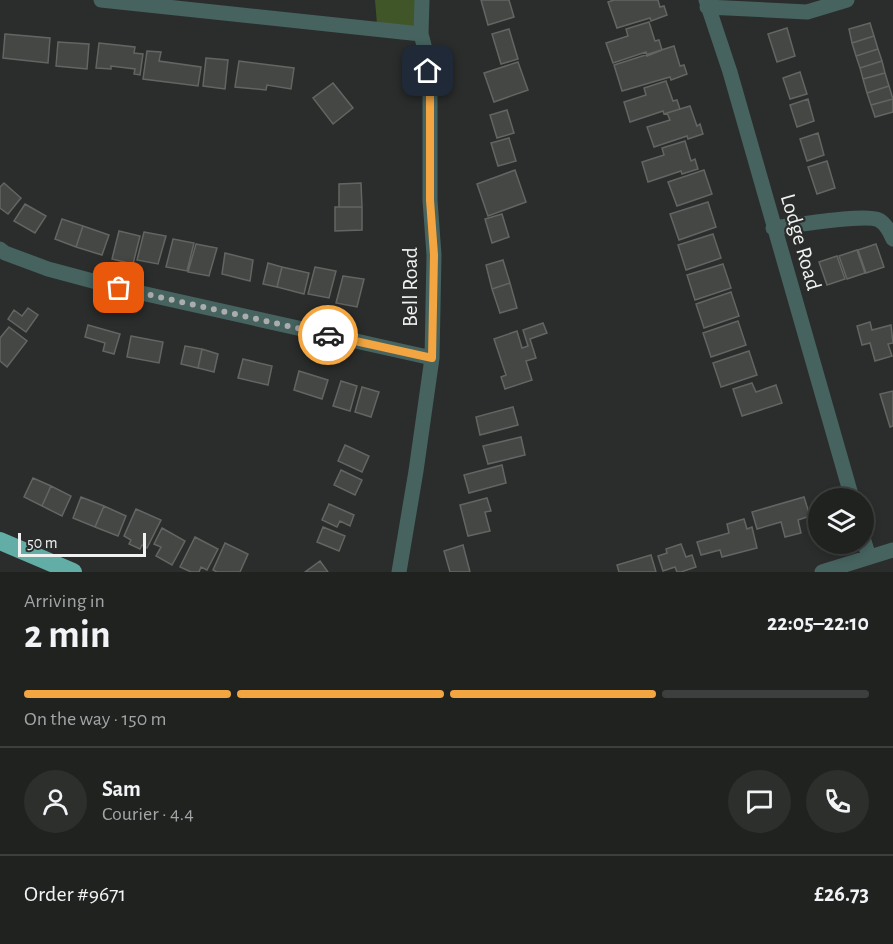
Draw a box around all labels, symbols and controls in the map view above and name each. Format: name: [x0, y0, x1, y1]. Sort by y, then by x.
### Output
pin: [402, 45, 453, 96]
icon: home: [411, 54, 444, 87]
street label: Lodge Road: [777, 191, 825, 293]
street label: Bell Road: [399, 247, 421, 327]
pin: [93, 262, 144, 313]
icon: bag: [102, 271, 135, 304]
courier: [298, 305, 358, 365]
icon: car: [312, 319, 345, 352]
map controls: [808, 488, 874, 554]
button: layers: [808, 488, 874, 554]
scale bar: [18, 530, 146, 558]
text: 50 m: [27, 535, 58, 551]
text: Arriving in: [24, 591, 105, 611]
text: 22:05–22:10: [767, 612, 869, 634]
text: 2 min: [24, 616, 111, 655]
text: On the way · 150 m: [24, 709, 167, 729]
button: person: [24, 770, 87, 833]
button: chat: [728, 770, 791, 833]
button: phone: [806, 770, 869, 833]
text: Sam: [102, 778, 141, 800]
text: Courier · 4.4: [102, 804, 194, 824]
text: Order #9671: [24, 883, 126, 905]
text: £26.73: [814, 883, 869, 905]

